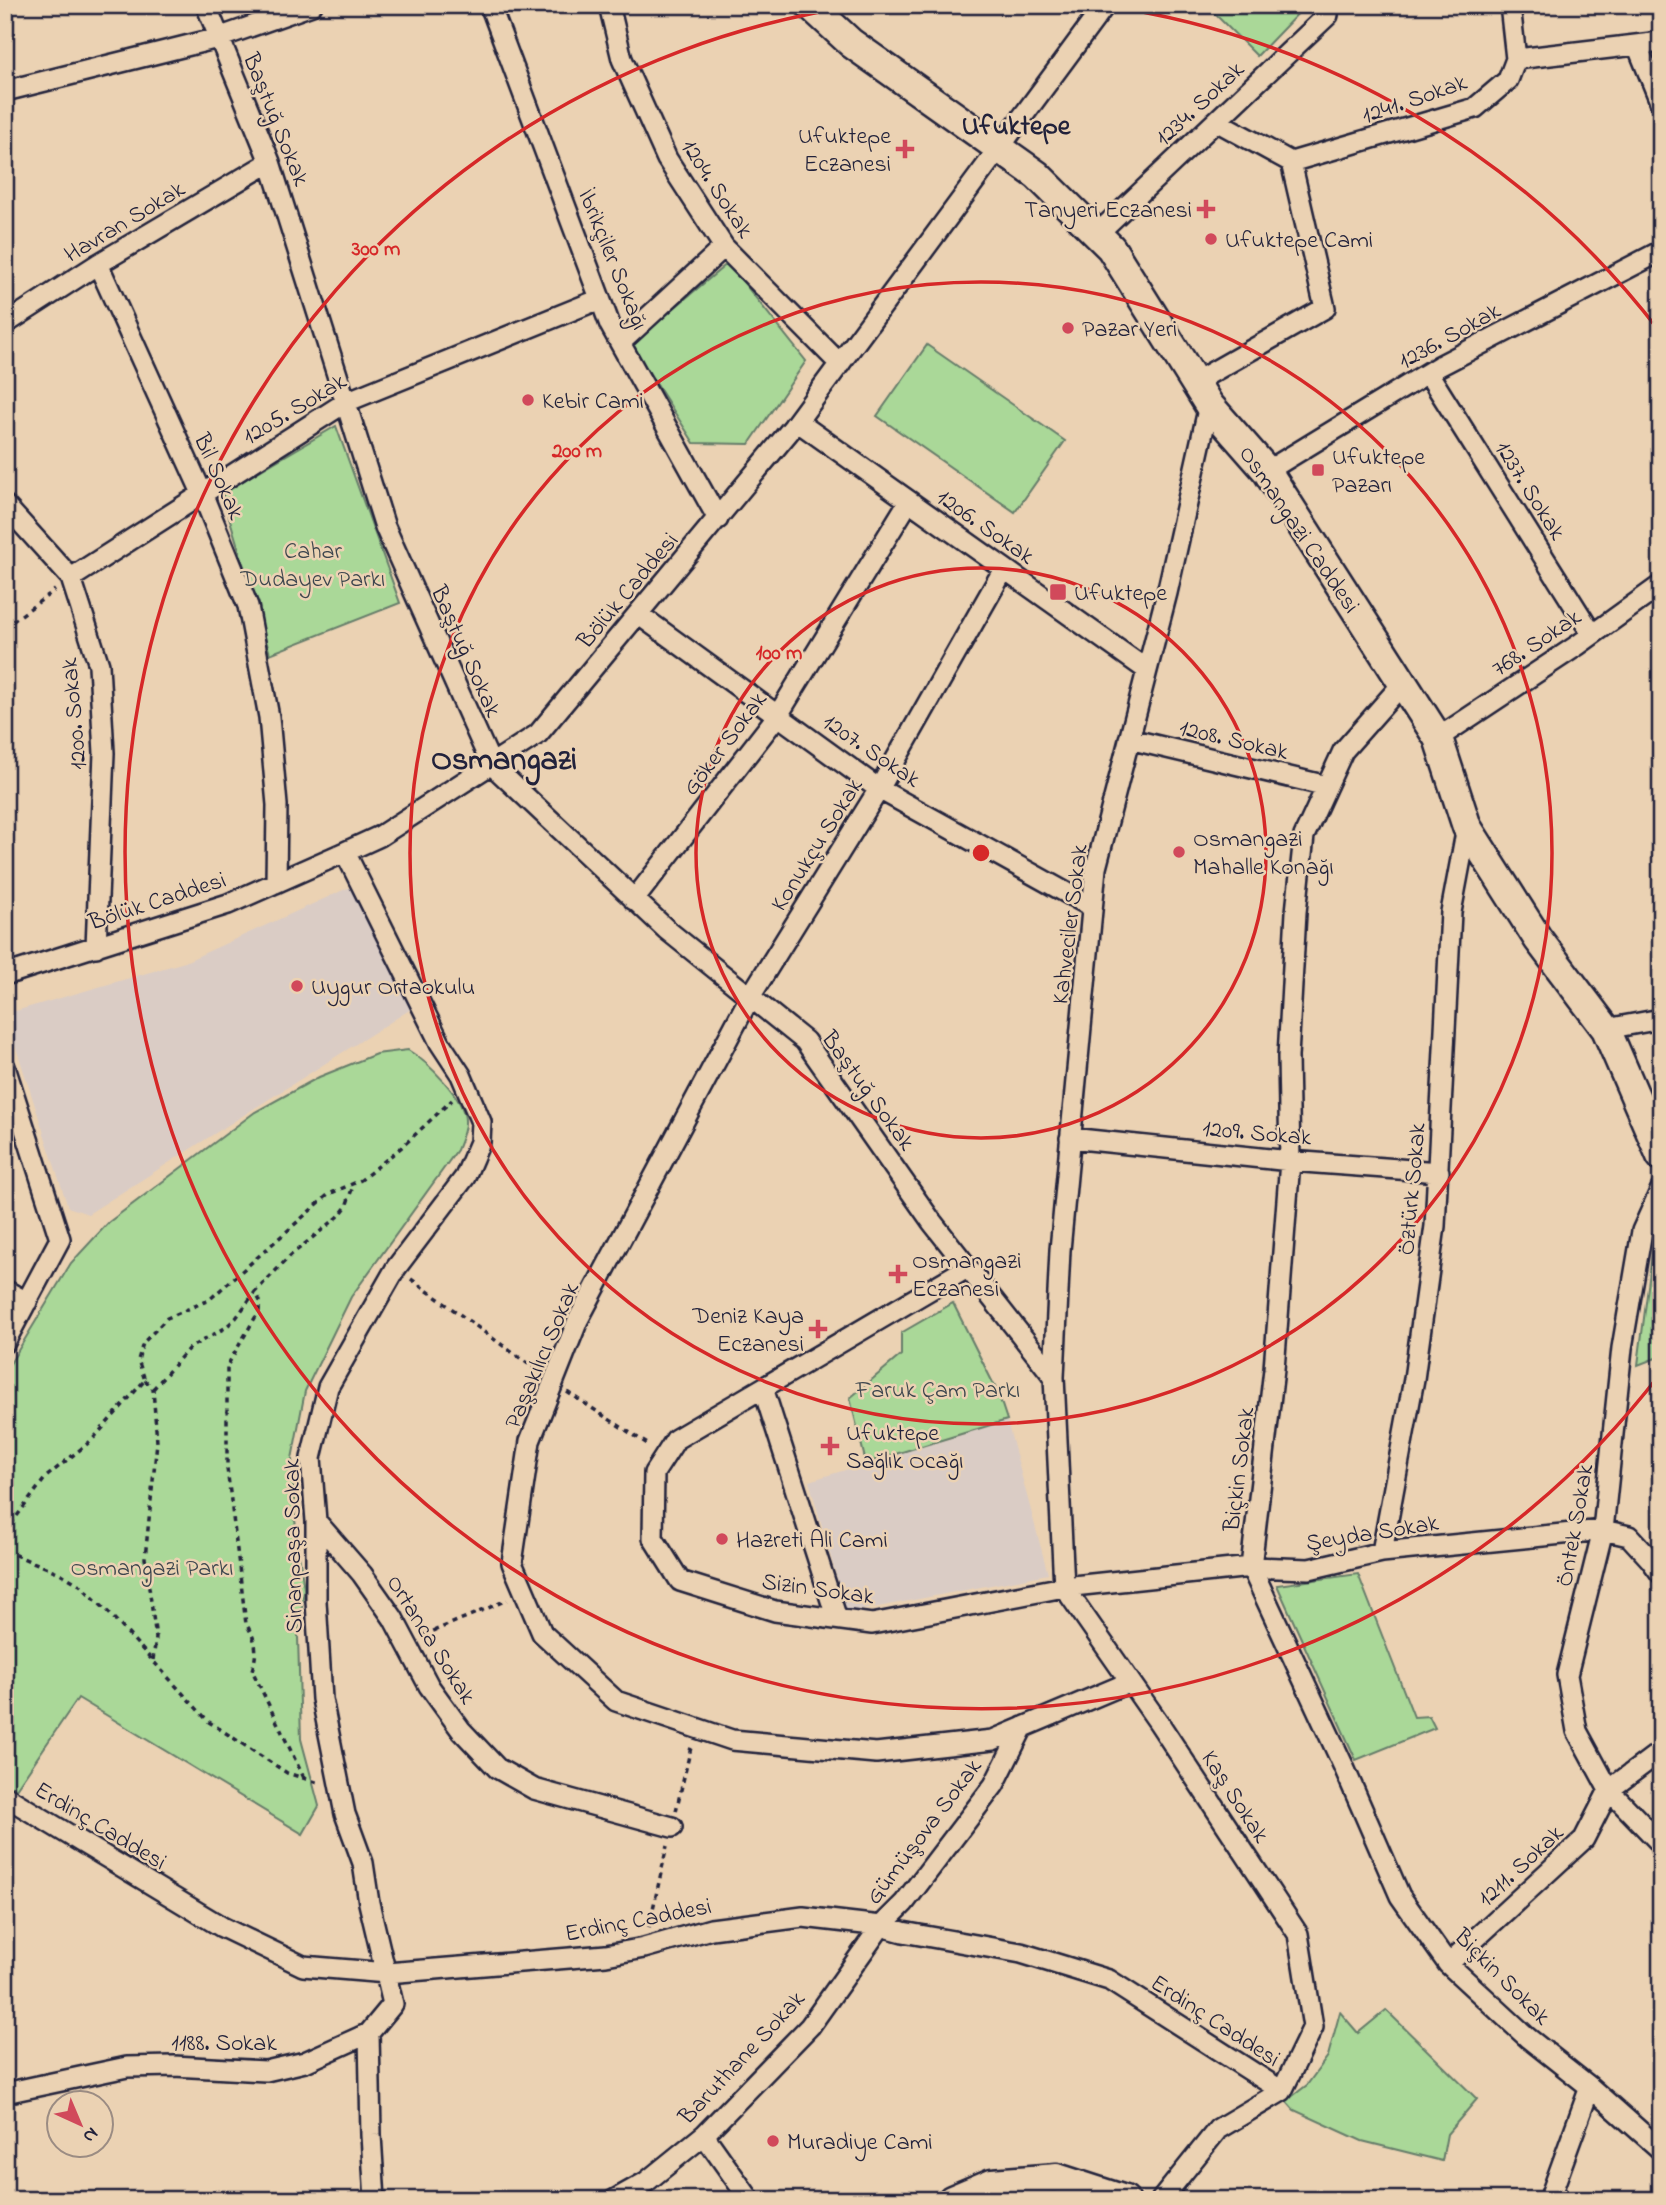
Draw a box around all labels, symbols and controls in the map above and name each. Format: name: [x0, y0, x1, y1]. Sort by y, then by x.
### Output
street label: Baştuğ Sokak: [232, 47, 318, 192]
street label: 1234. Sokak: [1148, 54, 1254, 156]
street label: 1241. Sokak: [1358, 66, 1473, 135]
district label: Ufuktepe: [962, 107, 1072, 148]
place label: Ufuktepe Eczanesi: [798, 120, 891, 183]
street label: 1204. Sokak: [671, 133, 761, 246]
marker: Ufuktepe Eczanesi: [897, 141, 913, 157]
street label: Havran Sokak: [58, 173, 193, 273]
street label: İbrikçiler Sokağı: [567, 184, 656, 336]
place label: Tanyeri Eczanesi: [1024, 194, 1192, 230]
marker: Tanyeri Eczanesi: [1198, 201, 1214, 217]
place label: Ufuktepe Cami: [1225, 224, 1373, 259]
marker: Ufuktepe Cami: [1203, 231, 1219, 247]
text: 300 m: [351, 235, 400, 265]
street label: 1236. Sokak: [1393, 294, 1508, 380]
place label: Pazar Yeri: [1082, 313, 1177, 348]
marker: Pazar Yeri: [1060, 320, 1076, 336]
street label: 1205. Sokak: [237, 365, 354, 455]
place label: Kebir Cami: [542, 385, 644, 420]
marker: Kebir Cami: [520, 392, 536, 408]
street label: Bil Sokak: [183, 427, 253, 526]
street label: 1237. Sokak: [1485, 435, 1573, 548]
text: 200 m: [551, 437, 602, 467]
street label: Osmangazi Caddesi: [1229, 439, 1367, 621]
place label: Ufuktepe Pazarı: [1332, 441, 1425, 504]
marker: Ufuktepe Pazarı: [1310, 462, 1326, 478]
street label: 1206. Sokak: [928, 481, 1041, 575]
street label: Bölük Caddesi: [569, 526, 688, 658]
park label: Cahar Dudayev Parkı: [240, 535, 385, 599]
place label: Ufuktepe: [1074, 577, 1167, 612]
street label: Baştuğ Sokak: [420, 580, 510, 724]
marker: Ufuktepe: [1048, 582, 1068, 602]
street label: 768. Sokak: [1486, 601, 1590, 687]
text: 100 m: [756, 639, 802, 669]
street label: 1200. Sokak: [53, 656, 98, 771]
street label: Göker Sokak: [675, 685, 777, 804]
street label: 1207. Sokak: [814, 706, 927, 798]
street label: 1208. Sokak: [1175, 712, 1292, 771]
district label: Osmangazi: [431, 738, 577, 786]
street label: Konukçu Sokak: [763, 771, 873, 919]
place label: Osmangazi Mahalle Konağı: [1193, 823, 1334, 886]
centre of rings: [969, 841, 993, 865]
street label: Kahveciler Sokak: [1044, 842, 1099, 1006]
marker: Osmangazi Mahalle Konağı: [1171, 844, 1187, 860]
street label: Bölük Caddesi: [84, 864, 231, 941]
place label: Uygur Ortaokulu: [311, 971, 475, 1007]
marker: Uygur Ortaokulu: [289, 978, 305, 994]
street label: Baştuğ Sokak: [811, 1023, 923, 1159]
street label: 1209. Sokak: [1201, 1112, 1313, 1157]
street label: Öztürk Sokak: [1390, 1121, 1437, 1257]
place label: Osmangazi Eczanesi: [912, 1245, 1022, 1308]
marker: Osmangazi Eczanesi: [890, 1266, 906, 1282]
street label: Paşakılıcı Sokak: [497, 1277, 590, 1435]
place label: Deniz Kaya Eczanesi: [692, 1300, 804, 1363]
marker: Deniz Kaya Eczanesi: [810, 1321, 826, 1337]
park label: Faruk Çam Parkı: [855, 1374, 1020, 1409]
street label: Biçkin Sokak: [1215, 1405, 1266, 1534]
place label: Ufuktepe Sağlık Ocağı: [846, 1417, 964, 1480]
marker: Ufuktepe Sağlık Ocağı: [820, 1436, 840, 1456]
street label: Sinanpaşa Sokak: [275, 1458, 314, 1634]
street label: Öntek Sokak: [1548, 1461, 1605, 1590]
street label: Şeyda Sokak: [1304, 1507, 1442, 1563]
place label: Hazreti Ali Cami: [736, 1524, 888, 1559]
marker: Hazreti Ali Cami: [714, 1531, 730, 1547]
park label: Osmangazi Parkı: [70, 1552, 234, 1587]
street label: Sizin Sokak: [759, 1565, 877, 1616]
street label: Ortanca Sokak: [376, 1569, 484, 1712]
street label: Kaş Sokak: [1191, 1744, 1277, 1851]
street label: Gümüşova Sokak: [858, 1752, 992, 1913]
street label: Erdinç Caddesi: [27, 1774, 172, 1880]
street label: 1211. Sokak: [1471, 1817, 1573, 1916]
street label: Erdinç Caddesi: [562, 1890, 715, 1953]
street label: Biçkin Sokak: [1444, 1921, 1558, 2035]
street label: Erdinç Caddesi: [1143, 1967, 1287, 2077]
street label: Baruthane Sokak: [671, 1983, 815, 2134]
street label: 1188. Sokak: [171, 2027, 277, 2062]
north arrow: [46, 2090, 116, 2160]
text: N: [76, 2120, 104, 2149]
place label: Muradiye Cami: [787, 2126, 933, 2162]
marker: Muradiye Cami: [765, 2133, 781, 2149]

